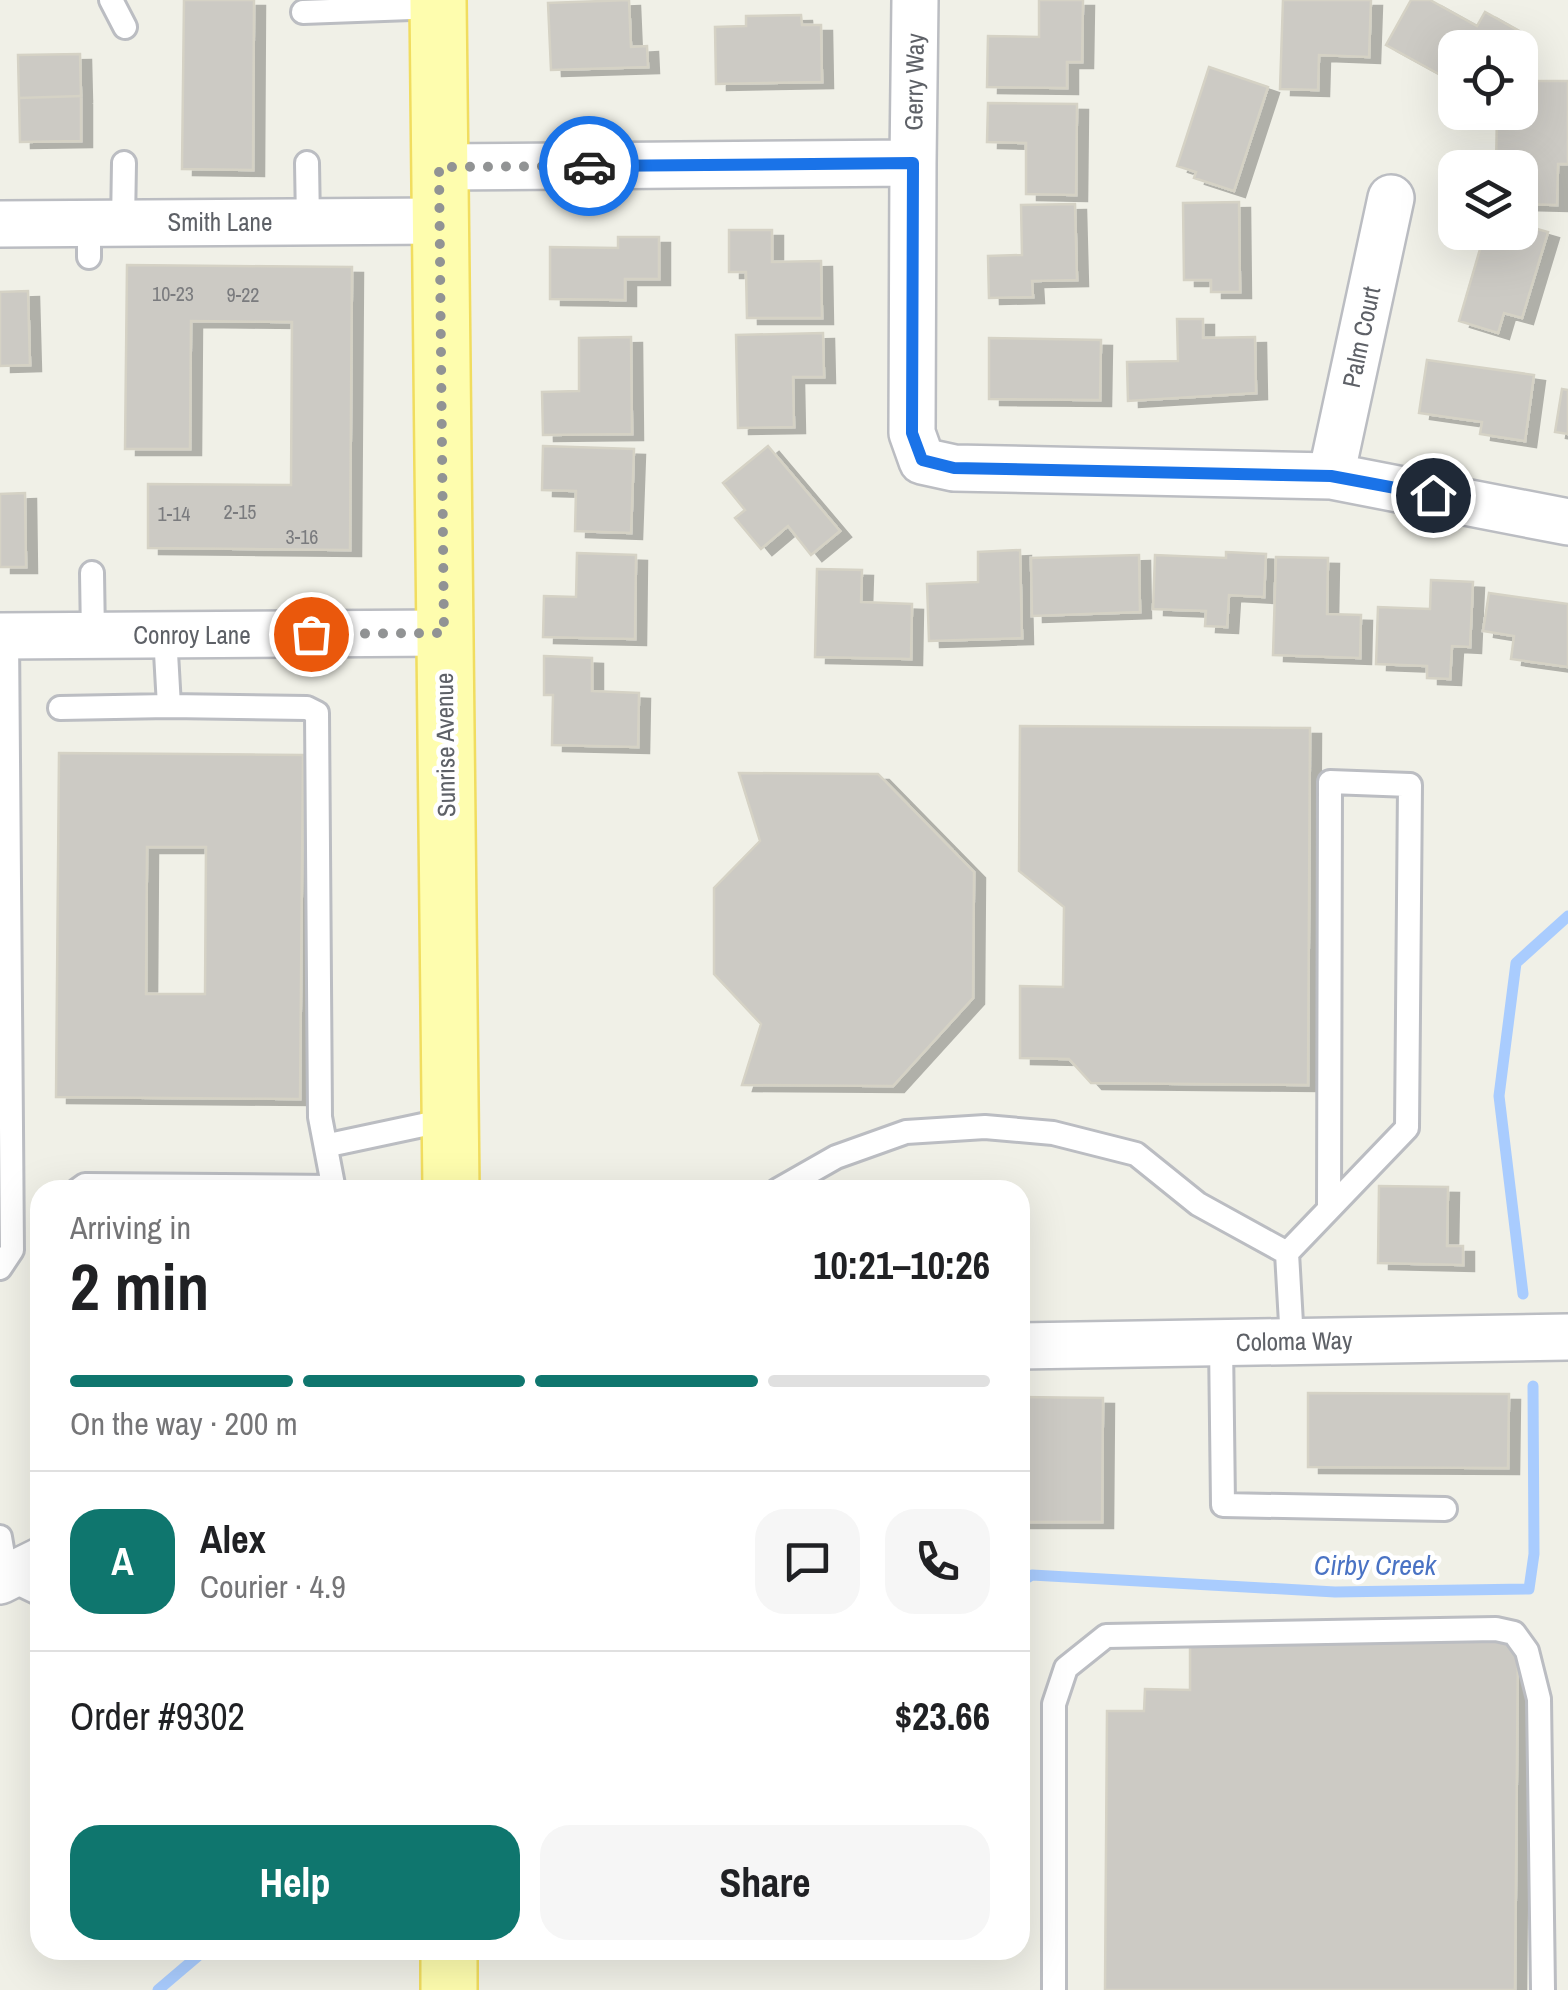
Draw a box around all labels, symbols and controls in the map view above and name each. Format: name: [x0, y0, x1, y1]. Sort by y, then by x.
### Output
map controls: [1438, 30, 1538, 250]
button: locate: [1438, 30, 1538, 130]
street label: Gerry Way: [896, 32, 932, 131]
courier: [539, 116, 639, 216]
icon: car: [562, 139, 617, 194]
button: layers: [1438, 150, 1538, 250]
street label: Smith Lane: [168, 205, 272, 239]
house number: 10-23: [152, 280, 194, 307]
house number: 9-22: [227, 281, 259, 308]
street label: Palm Court: [1334, 283, 1388, 391]
pin: [1391, 453, 1476, 538]
icon: home: [1406, 468, 1461, 523]
house number: 2-15: [224, 498, 256, 525]
house number: 1-14: [158, 500, 190, 527]
house number: 3-16: [286, 523, 318, 550]
pin: [269, 592, 354, 677]
icon: bag: [284, 607, 339, 662]
street label: Conroy Lane: [133, 618, 251, 652]
street label: Sunrise Avenue: [427, 673, 463, 817]
text: Arriving in: [70, 1206, 191, 1249]
text: 10:21–10:26: [813, 1240, 990, 1291]
text: 2 min: [70, 1243, 209, 1330]
street label: Coloma Way: [1235, 1323, 1353, 1359]
text: On the way · 200 m: [70, 1402, 298, 1445]
button: chat: [755, 1509, 860, 1614]
button: phone: [885, 1509, 990, 1614]
text: Alex: [200, 1514, 266, 1565]
text: A: [111, 1536, 134, 1587]
water label: Cirby Creek: [1314, 1546, 1438, 1584]
text: Courier · 4.9: [200, 1565, 346, 1608]
text: Order #9302: [70, 1691, 245, 1742]
text: $23.66: [895, 1691, 990, 1742]
button: Help: [70, 1825, 520, 1940]
button: Share: [540, 1825, 990, 1940]

